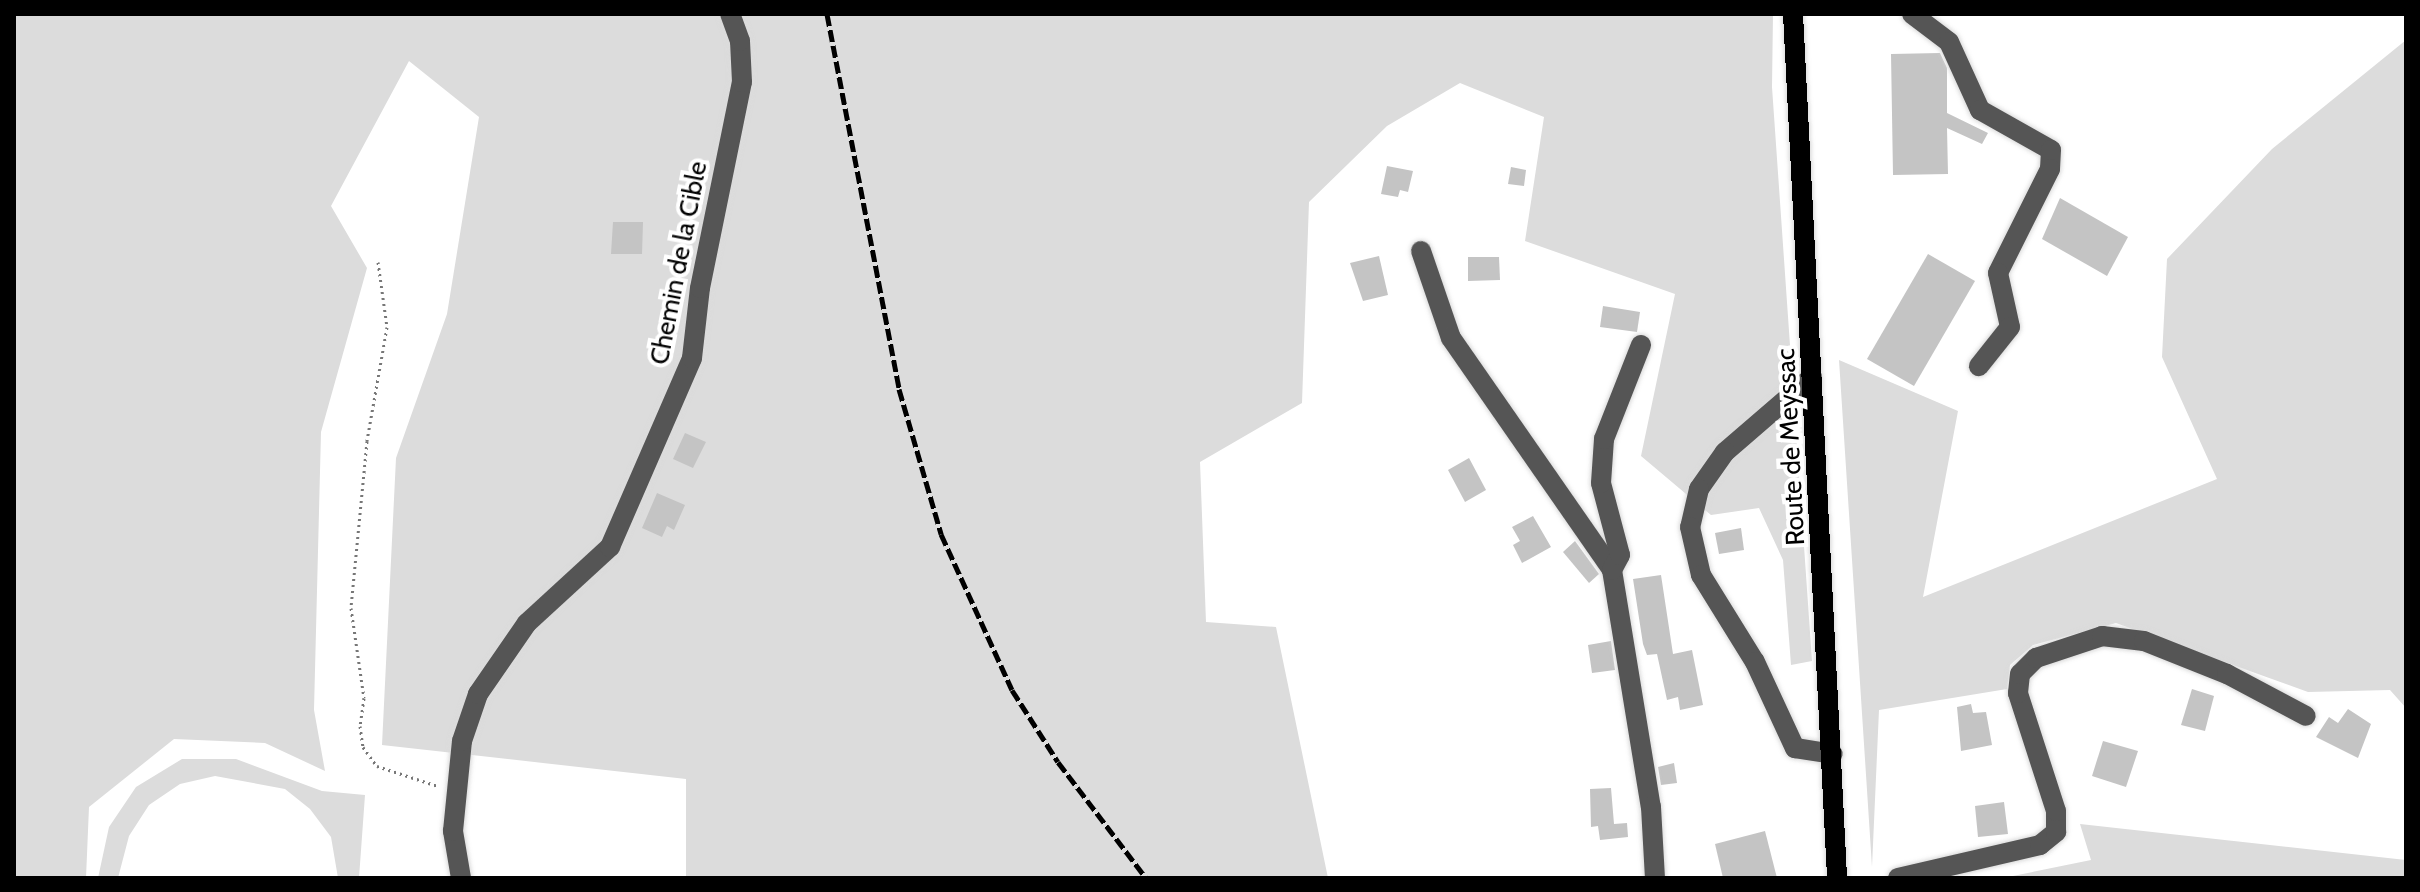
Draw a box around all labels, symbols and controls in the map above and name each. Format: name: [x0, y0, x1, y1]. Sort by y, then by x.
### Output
street label: Chemin de la Cible: [644, 159, 714, 367]
street label: Route de Meyssac: [1770, 348, 1812, 546]

